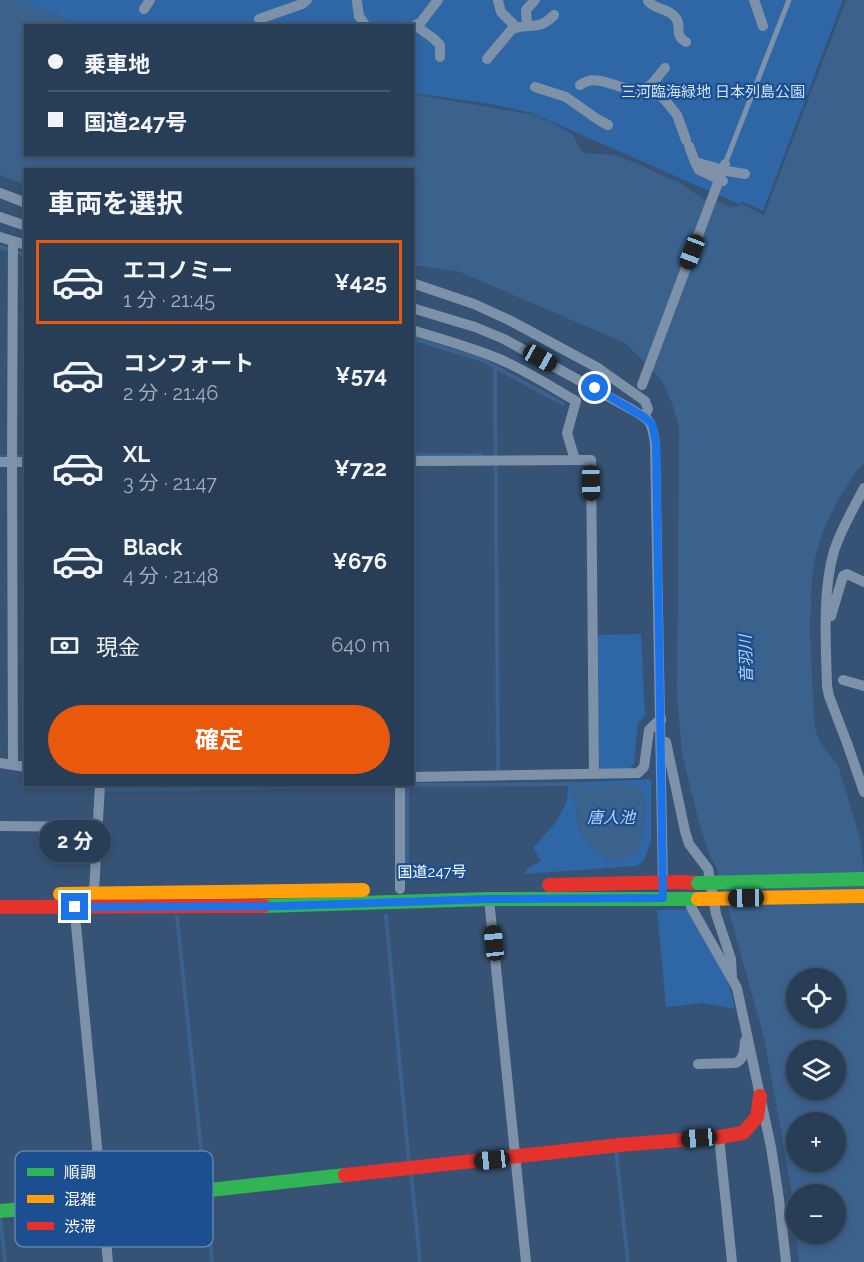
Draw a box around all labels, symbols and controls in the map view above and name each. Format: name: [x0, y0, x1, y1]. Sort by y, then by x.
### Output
text: 乗車地: [84, 51, 150, 77]
park label: 三河臨海緑地 日本列島公園: [621, 83, 805, 101]
text: 国道247号: [84, 109, 187, 135]
text: 車両を選択: [48, 188, 183, 219]
car: [677, 232, 707, 272]
icon: car: [51, 255, 105, 309]
text: エコノミー: [123, 257, 233, 283]
text: ¥425: [334, 269, 387, 295]
text: 1 分 · 21:45: [123, 288, 215, 312]
car: [520, 341, 560, 375]
icon: car: [51, 348, 105, 402]
text: コンフォート: [123, 350, 254, 376]
text: ¥574: [335, 362, 387, 388]
route start: [581, 374, 608, 401]
text: 2 分 · 21:46: [123, 381, 218, 405]
icon: car: [51, 441, 105, 495]
text: XL: [123, 441, 150, 467]
text: ¥722: [334, 455, 387, 481]
car: [582, 465, 600, 501]
text: 3 分 · 21:47: [123, 471, 217, 495]
icon: car: [51, 534, 105, 588]
text: Black: [123, 534, 182, 560]
text: ¥676: [332, 548, 387, 574]
text: 4 分 · 21:48: [123, 564, 219, 588]
icon: cash: [48, 629, 81, 662]
text: 640 m: [331, 633, 390, 657]
water label: 音羽川: [736, 633, 756, 683]
text: 現金: [96, 634, 140, 660]
button: 確定: [48, 705, 390, 774]
water label: 唐人池: [587, 808, 637, 827]
callout: 2 分: [39, 820, 111, 862]
text: 2 分: [57, 829, 93, 853]
street label: 国道247号: [397, 862, 467, 882]
car: [728, 889, 764, 907]
route end: [61, 893, 88, 920]
car: [483, 924, 505, 962]
map controls: [786, 968, 846, 1244]
button: locate: [786, 968, 846, 1028]
button: layers: [786, 1040, 846, 1100]
button: +: [786, 1112, 846, 1172]
car: [680, 1127, 718, 1149]
car: [473, 1149, 511, 1171]
legend: [15, 1151, 213, 1247]
text: 順調: [64, 1163, 96, 1182]
button: −: [786, 1184, 846, 1244]
text: 混雑: [64, 1190, 96, 1209]
text: 渋滞: [64, 1217, 96, 1236]

